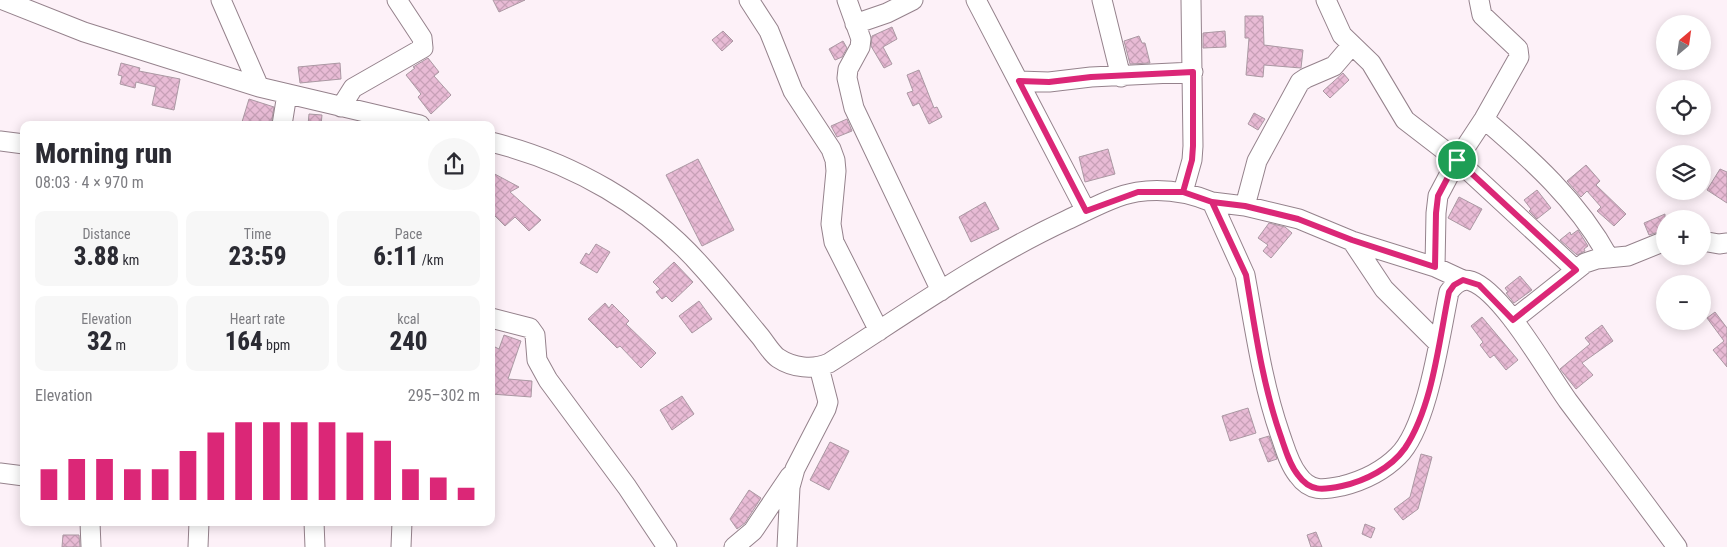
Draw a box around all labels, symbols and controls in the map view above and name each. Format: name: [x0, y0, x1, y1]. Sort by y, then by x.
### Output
north arrow: [1656, 15, 1711, 70]
map controls: [1656, 15, 1711, 330]
button: locate: [1656, 80, 1711, 135]
text: Morning run: [35, 137, 172, 170]
button: share: [428, 138, 480, 190]
pin: [1436, 139, 1478, 181]
button: layers: [1656, 145, 1711, 200]
icon: arrive: [1443, 146, 1471, 174]
text: 08:03 · 4 × 970 m: [35, 173, 144, 192]
button: +: [1656, 210, 1711, 265]
text: Distance: [82, 226, 131, 242]
text: Time: [244, 226, 271, 242]
text: Pace: [395, 226, 422, 242]
text: 3.88: [74, 242, 119, 271]
text: 23:59: [229, 242, 286, 271]
text: 6:11: [373, 242, 418, 271]
text: km: [119, 252, 139, 268]
text: /km: [418, 252, 444, 268]
button: −: [1656, 275, 1711, 330]
text: Elevation: [81, 311, 132, 327]
text: Heart rate: [230, 311, 285, 327]
text: kcal: [397, 311, 420, 327]
text: 32: [87, 327, 112, 356]
text: 164: [225, 327, 263, 356]
text: 240: [389, 327, 428, 356]
text: m: [112, 337, 126, 353]
text: bpm: [263, 337, 290, 353]
text: Elevation: [35, 386, 93, 405]
text: 295–302 m: [408, 386, 480, 405]

